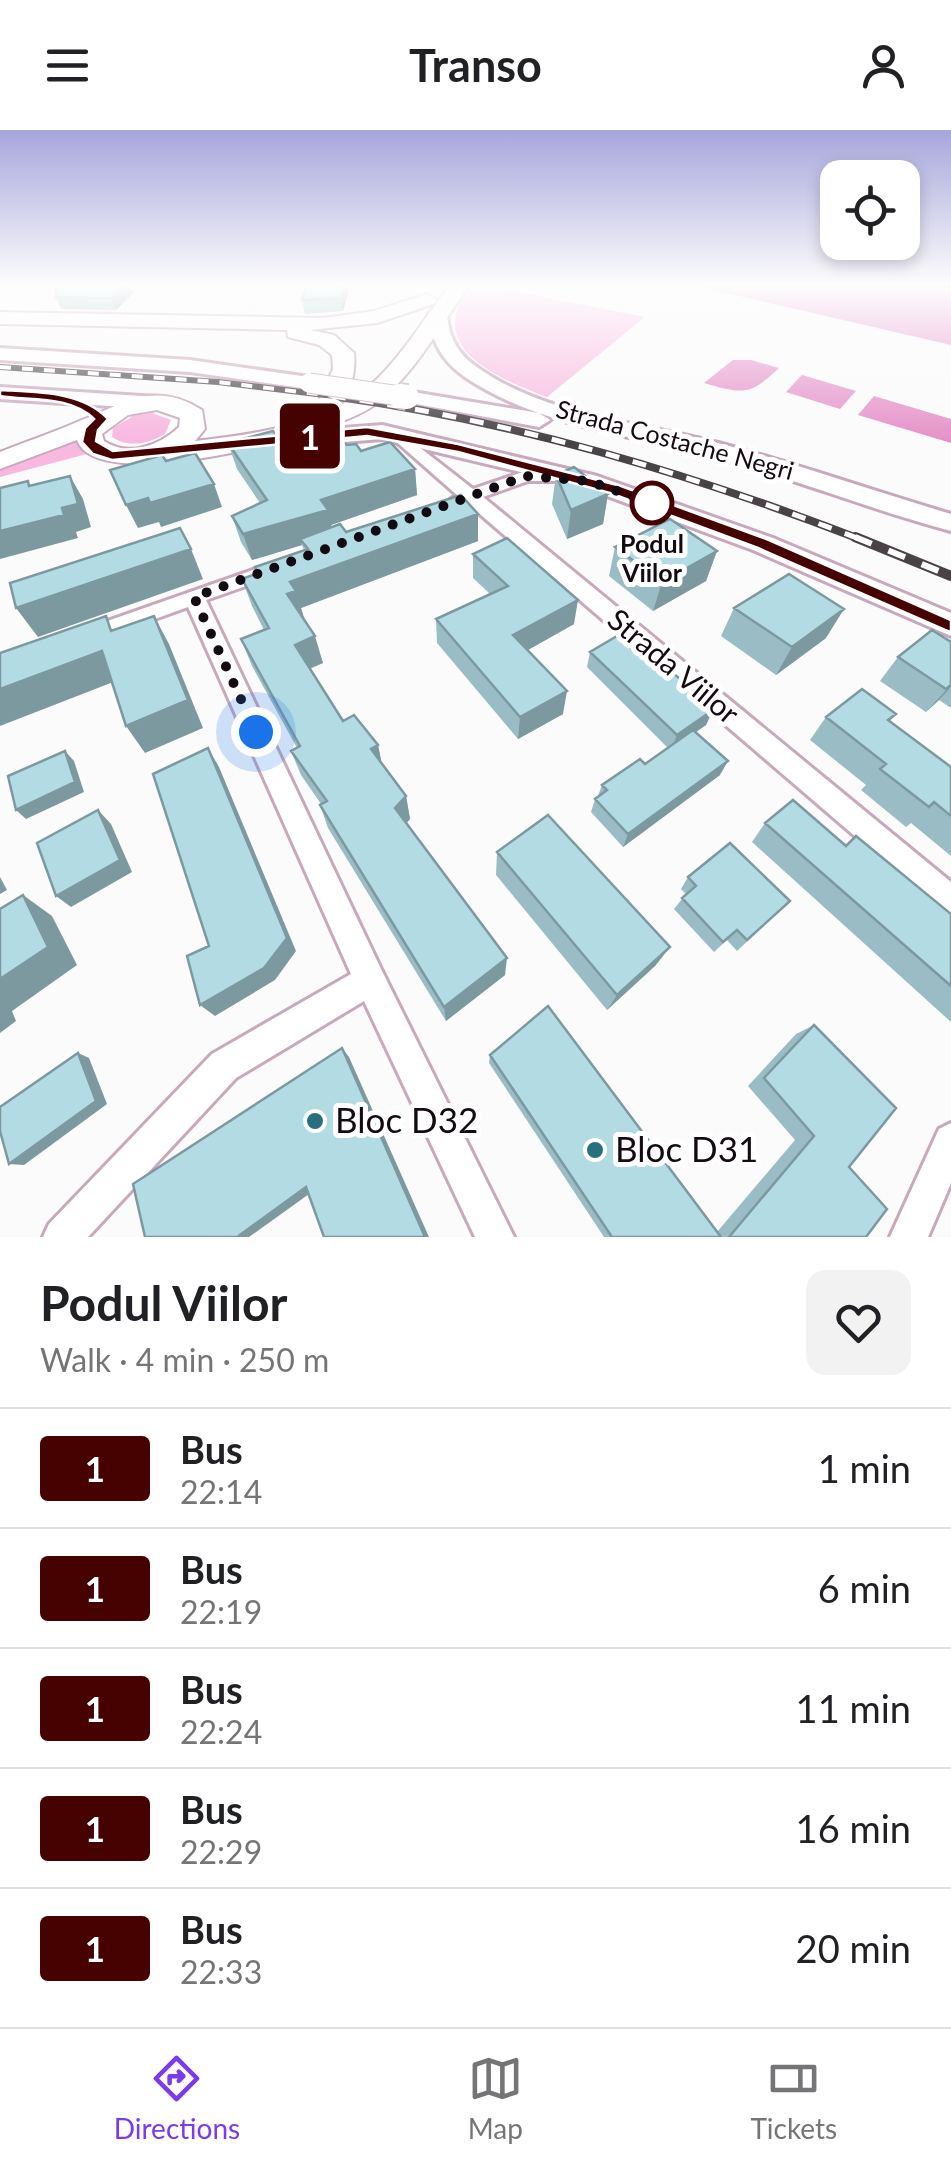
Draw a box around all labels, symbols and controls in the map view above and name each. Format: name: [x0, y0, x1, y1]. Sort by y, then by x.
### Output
icon: menu: [40, 38, 95, 93]
text: Transo: [409, 38, 542, 92]
icon: person: [856, 38, 911, 93]
map controls: [820, 160, 920, 260]
button: locate: [820, 160, 920, 260]
street label: Strada Costache Negri: [553, 393, 797, 485]
line badge: 1: [278, 404, 342, 468]
text: 1: [300, 415, 320, 457]
marker: Podul Viilor: [631, 482, 673, 524]
place label: Podul Viilor: [620, 528, 684, 587]
street label: Strada Viilor: [601, 600, 747, 731]
your location: [231, 707, 281, 757]
place label: Bloc D32: [335, 1098, 478, 1140]
marker: Bloc D32: [304, 1110, 326, 1132]
place label: Bloc D31: [615, 1127, 758, 1169]
marker: Bloc D31: [584, 1139, 606, 1161]
button: heart: [806, 1270, 911, 1375]
text: Podul Viilor: [40, 1274, 287, 1331]
text: Walk · 4 min · 250 m: [40, 1340, 329, 1379]
text: Bus: [180, 1426, 243, 1472]
text: 1 min: [818, 1445, 911, 1491]
text: 1: [85, 1447, 105, 1489]
text: 22:14: [180, 1472, 262, 1511]
text: Bus: [180, 1546, 243, 1592]
text: 6 min: [818, 1565, 911, 1611]
text: 1: [85, 1567, 105, 1609]
text: 22:19: [180, 1592, 262, 1631]
text: Bus: [180, 1666, 243, 1712]
text: 11 min: [796, 1685, 911, 1731]
text: 1: [85, 1687, 105, 1729]
text: 22:24: [180, 1712, 262, 1751]
text: Bus: [180, 1786, 243, 1832]
text: 16 min: [796, 1805, 911, 1851]
text: 1: [85, 1807, 105, 1849]
text: 22:29: [180, 1832, 262, 1871]
text: Bus: [180, 1906, 243, 1952]
text: 20 min: [796, 1925, 911, 1971]
text: 1: [85, 1927, 105, 1969]
text: 22:33: [180, 1952, 262, 1991]
tab: Directions: [114, 2051, 240, 2145]
tab: Map: [468, 2051, 523, 2145]
tab: Tickets: [750, 2051, 837, 2145]

